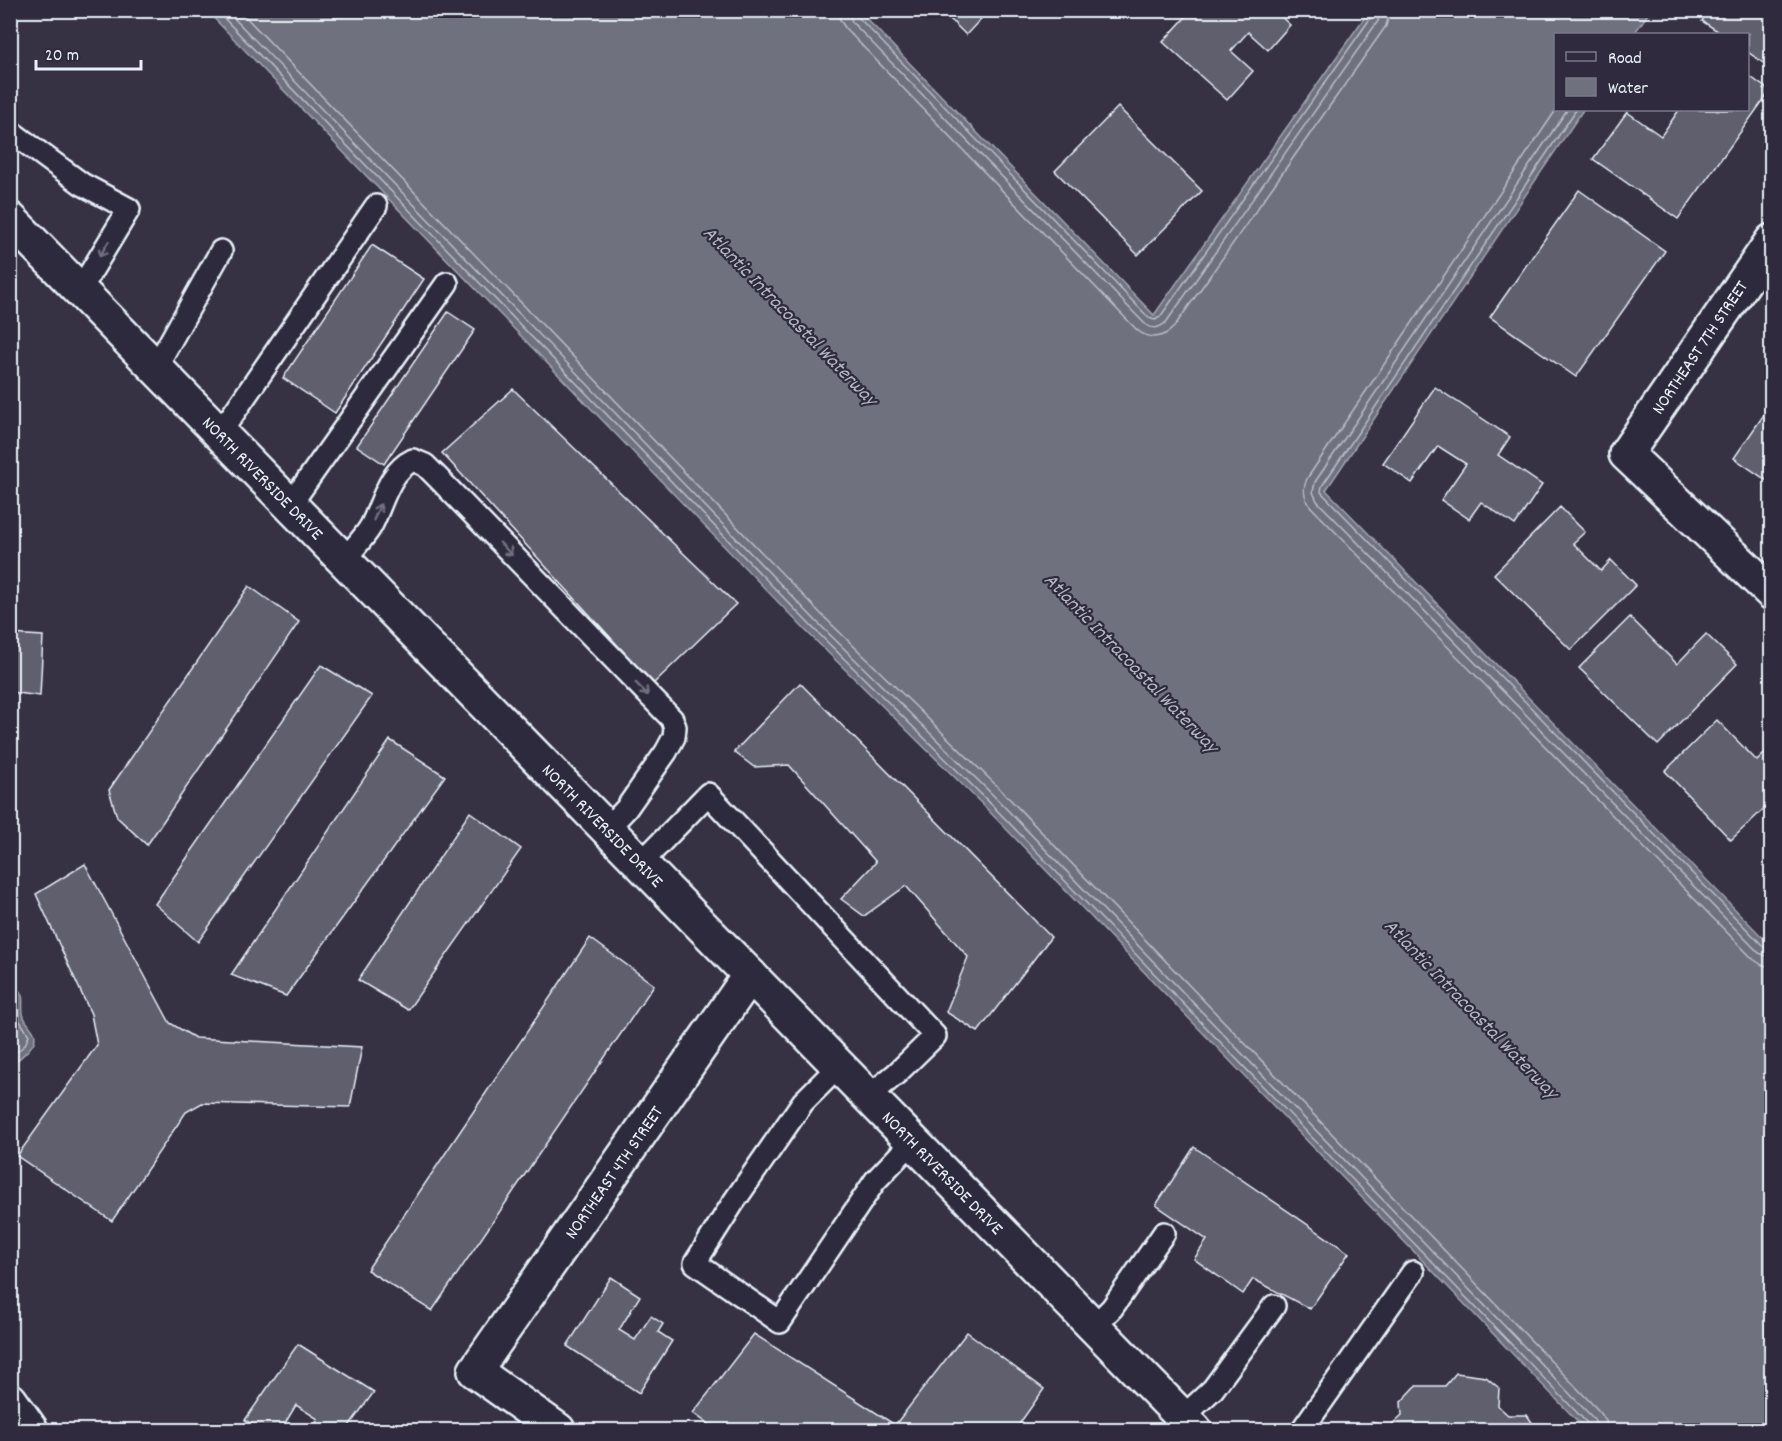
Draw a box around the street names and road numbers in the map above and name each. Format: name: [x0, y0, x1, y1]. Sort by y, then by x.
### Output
street label: NORTHEAST 7TH STREET: [1647, 277, 1755, 420]
street label: NORTH RIVERSIDE DRIVE: [195, 412, 328, 547]
street label: NORTH RIVERSIDE DRIVE: [535, 759, 668, 894]
street label: NORTHEAST 4TH STREET: [560, 1102, 670, 1245]
street label: NORTH RIVERSIDE DRIVE: [875, 1107, 1008, 1242]

